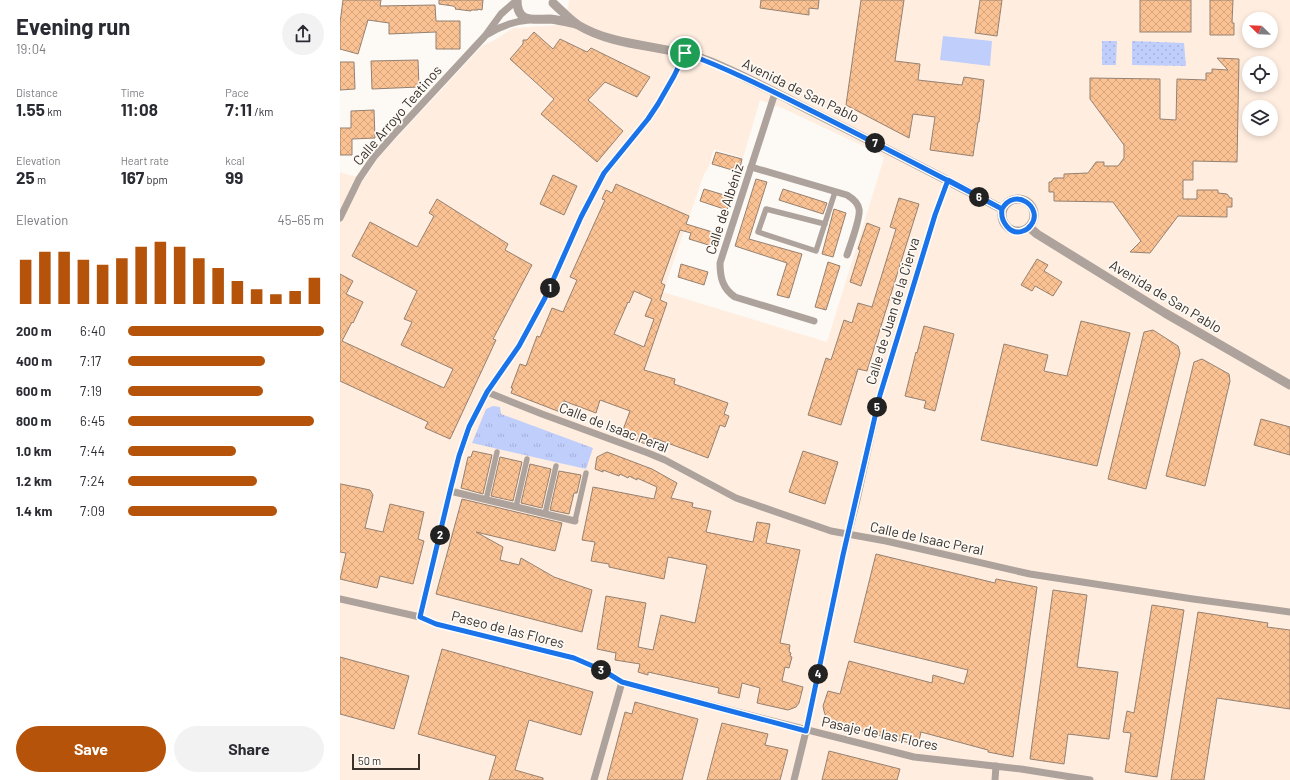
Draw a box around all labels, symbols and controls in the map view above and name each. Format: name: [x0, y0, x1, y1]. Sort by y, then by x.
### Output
north arrow: [1242, 12, 1278, 48]
map controls: [1242, 12, 1278, 136]
text: Evening run: [16, 13, 130, 39]
button: share: [282, 13, 324, 55]
pin: [668, 36, 702, 70]
text: 19:04: [16, 41, 46, 57]
icon: arrive: [674, 42, 696, 64]
street label: Avenida de San Pablo: [740, 54, 862, 126]
button: locate: [1242, 56, 1278, 92]
street label: Calle Arroyo Teatinos: [349, 61, 445, 168]
text: Distance: [16, 86, 58, 99]
text: Time: [121, 86, 144, 99]
text: Pace: [225, 86, 249, 99]
text: 1.55: [16, 99, 45, 119]
text: 11:08: [121, 99, 158, 119]
text: 7:11: [225, 99, 252, 119]
button: layers: [1242, 100, 1278, 136]
text: km: [45, 105, 62, 118]
text: /km: [252, 105, 273, 118]
pin: 7: [865, 133, 885, 153]
text: 7: [872, 136, 878, 149]
text: Elevation: [16, 154, 60, 167]
text: Heart rate: [121, 154, 169, 167]
text: kcal: [225, 154, 245, 167]
street label: Calle de Albéniz: [701, 162, 747, 256]
text: 25: [16, 167, 35, 187]
text: 167: [121, 167, 144, 187]
text: 99: [225, 167, 243, 187]
text: m: [35, 173, 46, 186]
text: bpm: [144, 173, 168, 186]
pin: 6: [969, 187, 989, 207]
text: 6: [976, 190, 982, 203]
text: Elevation: [16, 212, 68, 228]
text: 45–65 m: [278, 212, 324, 228]
street label: Calle de Juan de la Cierva: [862, 235, 922, 387]
street label: Avenida de San Pablo: [1107, 256, 1225, 336]
pin: 1: [540, 278, 560, 298]
text: 1: [548, 281, 552, 294]
text: 200 m: [16, 323, 52, 339]
text: 6:40: [80, 323, 106, 339]
text: 400 m: [16, 353, 52, 369]
text: 7:17: [80, 353, 101, 369]
text: 600 m: [16, 383, 51, 399]
text: 7:19: [80, 383, 102, 399]
pin: 5: [867, 397, 887, 417]
street label: Calle de Isaac Peral: [557, 398, 671, 456]
text: 5: [874, 400, 880, 413]
text: 800 m: [16, 413, 51, 429]
text: 6:45: [80, 413, 105, 429]
text: 1.0 km: [16, 443, 52, 459]
text: 7:44: [80, 443, 105, 459]
text: 1.2 km: [16, 473, 52, 489]
text: 7:24: [80, 473, 105, 489]
text: 1.4 km: [16, 503, 52, 519]
text: 7:09: [80, 503, 105, 519]
street label: Calle de Isaac Peral: [869, 518, 985, 558]
pin: 2: [430, 525, 450, 545]
text: 2: [437, 528, 443, 541]
street label: Paseo de las Flores: [450, 607, 566, 651]
pin: 3: [591, 660, 611, 680]
text: 3: [598, 663, 604, 676]
pin: 4: [808, 664, 828, 684]
text: 4: [815, 667, 821, 680]
street label: Pasaje de las Flores: [820, 712, 940, 754]
button: Save: [16, 726, 166, 772]
button: Share: [174, 726, 324, 772]
scale bar: [352, 752, 420, 771]
text: 50 m: [358, 754, 381, 767]

